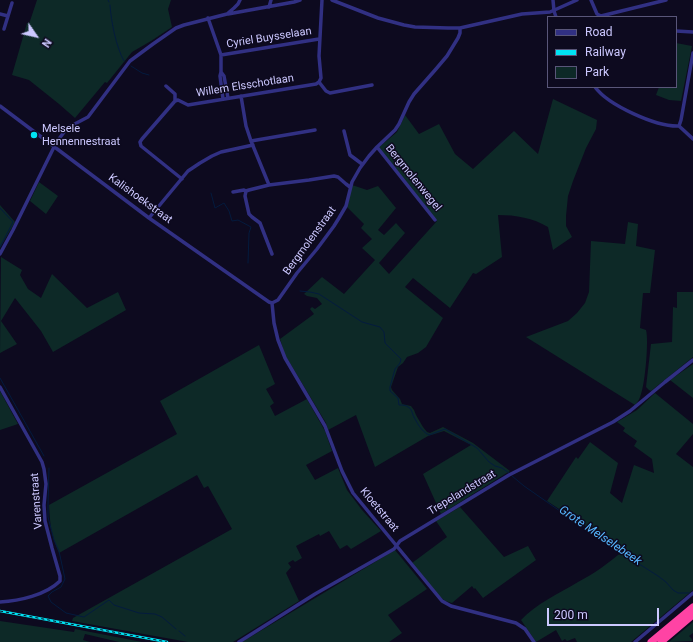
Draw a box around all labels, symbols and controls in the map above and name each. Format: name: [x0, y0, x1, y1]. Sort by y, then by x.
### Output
north arrow: [16, 16, 56, 56]
legend: [547, 16, 677, 88]
street label: Cyriel Buysselaan: [225, 25, 313, 51]
text: Road: [585, 25, 613, 39]
text: N: [39, 36, 54, 50]
text: Railway: [585, 45, 626, 59]
text: Park: [585, 65, 609, 79]
street label: Willem Elsschotlaan: [195, 72, 295, 100]
place label: Melsele Hennennestraat: [42, 122, 120, 148]
marker: Melsele Hennennestraat: [29, 130, 39, 140]
street label: Bergmolenwegel: [382, 142, 444, 214]
street label: Kalishoekstraat: [105, 171, 175, 227]
street label: Bergmolenstraat: [281, 204, 339, 278]
street label: Trepelandstraat: [426, 468, 498, 518]
street label: Varenstraat: [28, 472, 46, 530]
street label: Kloetstraat: [357, 485, 401, 535]
water label: Grote Melselebeek: [556, 503, 644, 569]
scale bar: [549, 600, 661, 626]
text: 200 m: [554, 608, 588, 622]

